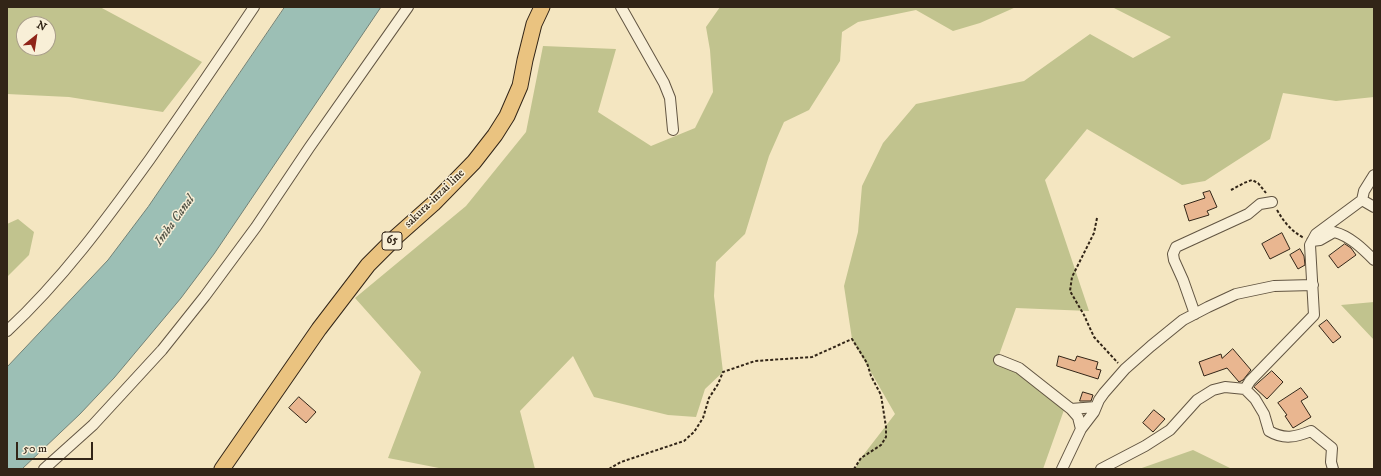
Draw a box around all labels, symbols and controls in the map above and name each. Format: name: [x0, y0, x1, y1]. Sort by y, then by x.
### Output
north arrow: [16, 16, 56, 56]
text: N: [34, 18, 49, 35]
street label: sakura-inzai line: [402, 167, 468, 231]
water label: Imba Canal: [151, 193, 199, 249]
road number: 65: [382, 232, 402, 250]
scale bar: [18, 434, 95, 460]
text: 50 m: [23, 441, 47, 456]

